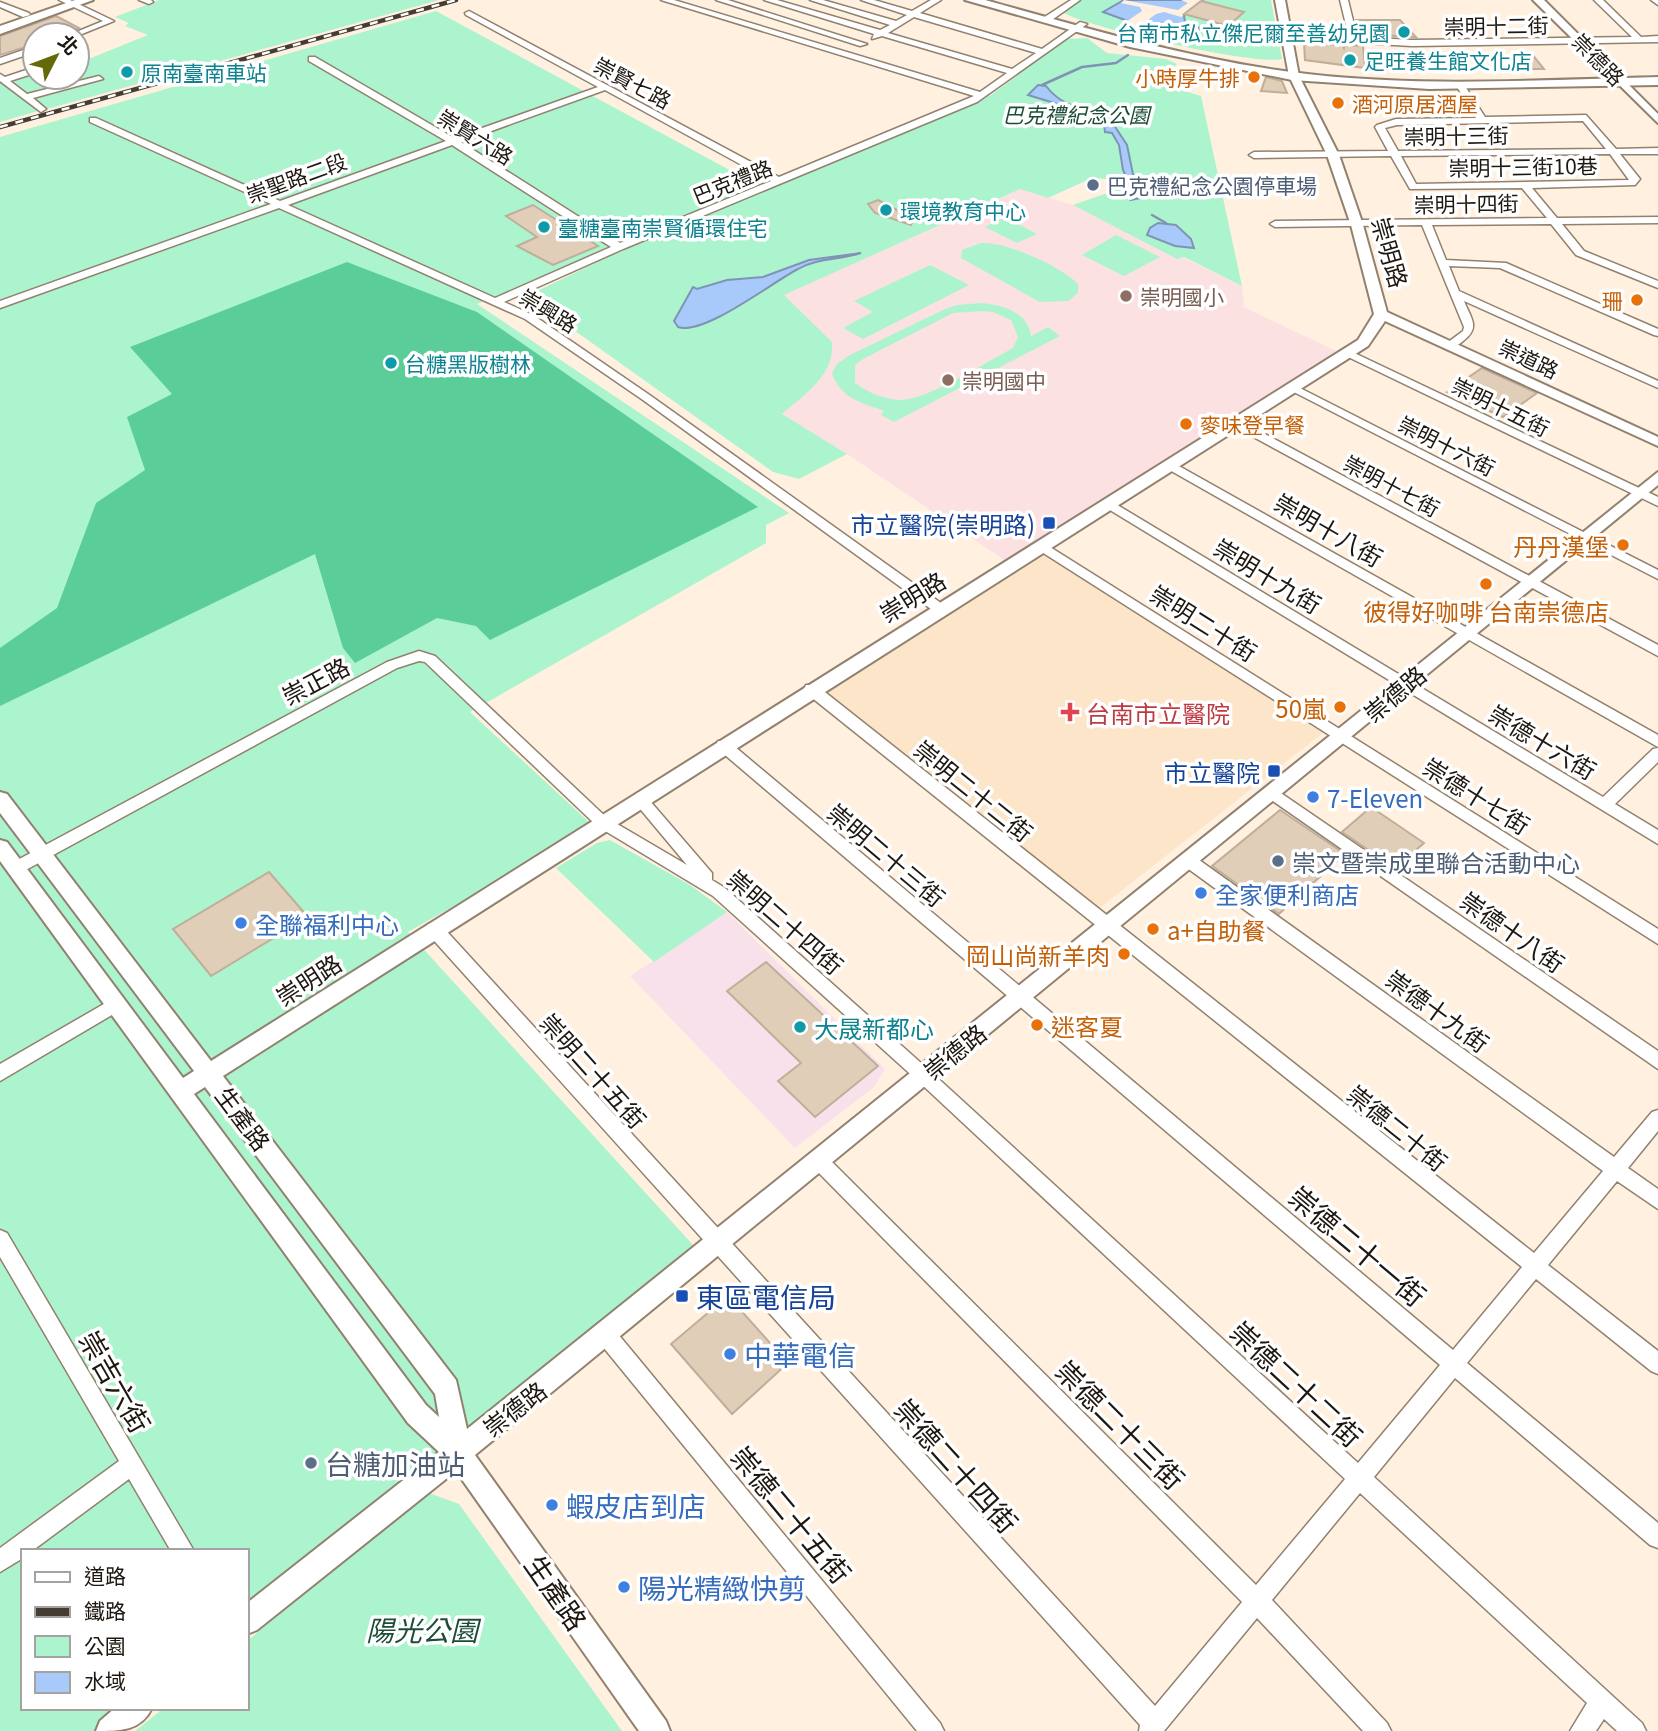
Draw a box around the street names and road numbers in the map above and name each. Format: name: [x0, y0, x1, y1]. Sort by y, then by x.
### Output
street label: 崇明十二街: [1443, 9, 1549, 41]
street label: 崇德路: [1566, 26, 1632, 92]
street label: 崇賢七路: [589, 49, 677, 115]
street label: 崇賢六路: [432, 101, 520, 171]
street label: 崇明十三街: [1403, 119, 1509, 151]
street label: 崇聖路二段: [242, 145, 350, 209]
street label: 崇明十三街10巷: [1448, 150, 1598, 182]
street label: 巴克禮路: [687, 151, 777, 211]
street label: 崇明十四街: [1413, 187, 1519, 219]
street label: 崇明路: [1364, 213, 1418, 291]
street label: 崇興路: [514, 281, 584, 339]
street label: 崇道路: [1494, 331, 1564, 385]
street label: 崇明十五街: [1447, 370, 1555, 442]
street label: 崇明十六街: [1393, 408, 1501, 482]
street label: 崇明十七街: [1339, 447, 1445, 523]
street label: 崇明十八街: [1268, 484, 1390, 574]
street label: 崇明十九街: [1208, 529, 1328, 621]
street label: 崇明路: [872, 562, 952, 630]
street label: 崇明二十街: [1144, 575, 1264, 669]
street label: 崇正路: [275, 648, 355, 712]
street label: 崇德路: [1355, 656, 1433, 730]
street label: 崇德十六街: [1483, 695, 1603, 787]
street label: 崇明二十二街: [907, 731, 1041, 849]
street label: 崇德十七街: [1417, 748, 1537, 842]
street label: 崇明二十三街: [821, 794, 953, 914]
street label: 崇明二十四街: [720, 861, 852, 981]
street label: 崇德十八街: [1454, 882, 1572, 980]
street label: 崇明路: [268, 945, 348, 1013]
street label: 崇德十九街: [1379, 961, 1497, 1059]
street label: 崇明二十五街: [533, 1005, 655, 1135]
street label: 崇德路: [915, 1015, 993, 1087]
street label: 崇德二十街: [1340, 1076, 1456, 1178]
street label: 生產路: [208, 1079, 280, 1157]
street label: 崇德二十一街: [1281, 1176, 1435, 1314]
street label: 崇德二十二街: [1222, 1311, 1372, 1455]
street label: 崇吉六街: [71, 1322, 161, 1440]
street label: 崇德二十三街: [1047, 1350, 1195, 1498]
street label: 崇德路: [475, 1372, 553, 1444]
street label: 崇德二十四街: [886, 1389, 1028, 1541]
street label: 崇德二十五街: [723, 1437, 861, 1591]
street label: 生產路: [517, 1546, 597, 1638]

